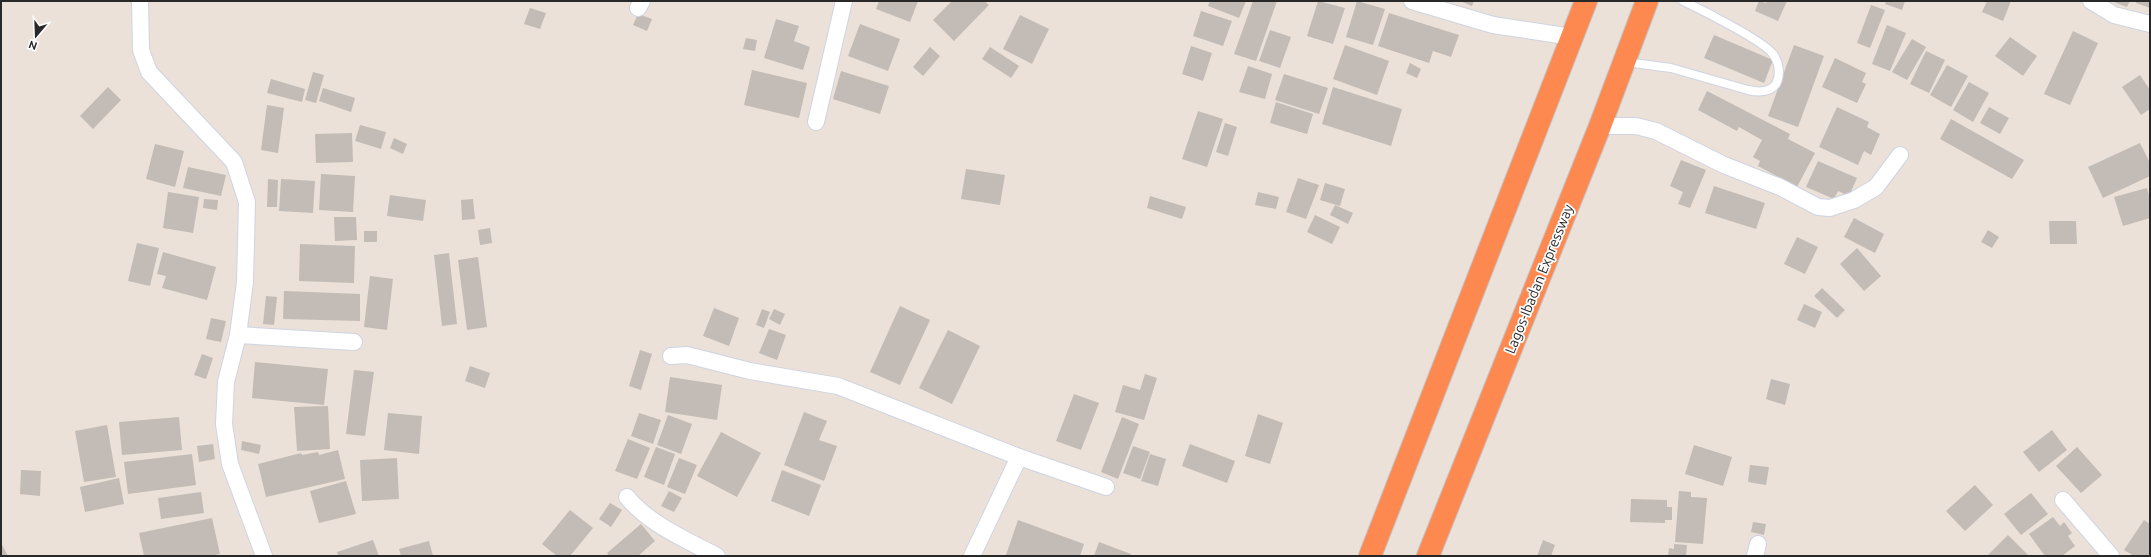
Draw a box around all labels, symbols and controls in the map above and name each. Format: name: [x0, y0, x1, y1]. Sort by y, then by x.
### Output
north arrow: [16, 16, 56, 56]
text: N: [27, 38, 39, 52]
street label: Lagos-Ibadan Expressway: [1502, 202, 1576, 356]

